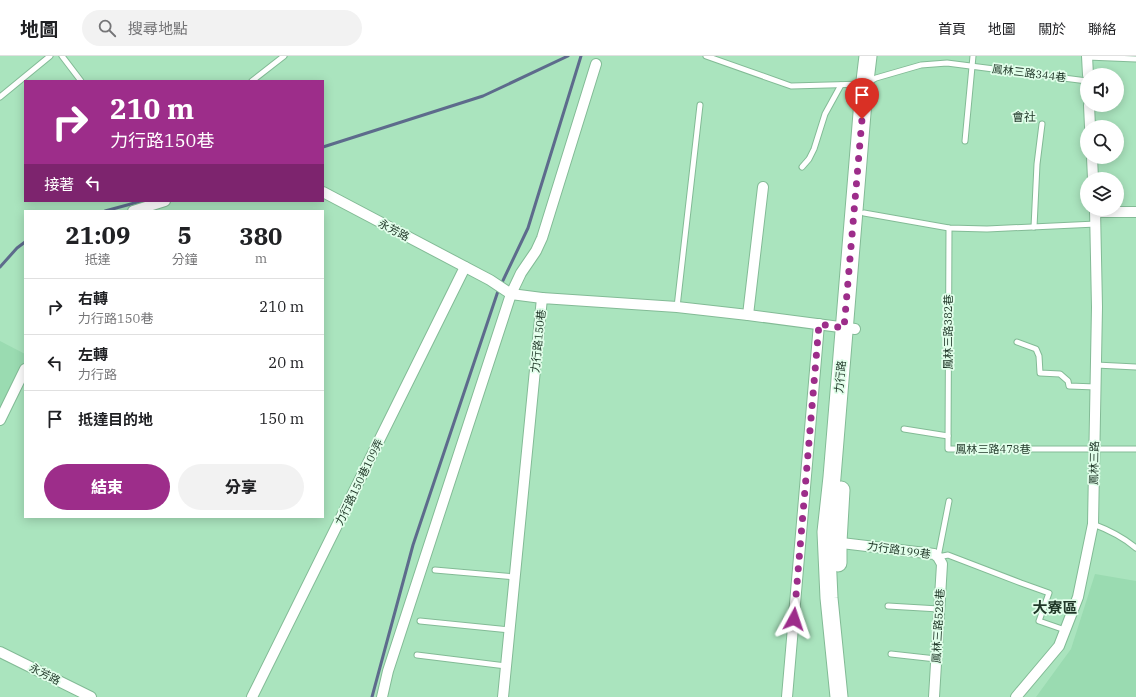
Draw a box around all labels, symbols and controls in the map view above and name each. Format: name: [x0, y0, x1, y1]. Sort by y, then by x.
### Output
search box: [82, 10, 362, 46]
text: 地圖: [20, 17, 58, 41]
icon: search: [96, 17, 118, 39]
text: 搜尋地點: [128, 19, 188, 38]
text: 首頁: [938, 20, 966, 38]
text: 地圖: [988, 20, 1016, 38]
text: 關於: [1038, 20, 1066, 38]
text: 聯絡: [1088, 20, 1116, 38]
street label: 鳳林三路344巷: [991, 61, 1067, 85]
map controls: [1080, 68, 1124, 216]
button: sound: [1080, 68, 1124, 112]
pin: [845, 78, 879, 119]
icon: arrive: [851, 84, 873, 106]
text: 210 m: [110, 90, 194, 127]
icon: right: [44, 96, 96, 148]
district label: 會社: [1012, 109, 1036, 124]
button: search: [1080, 120, 1124, 164]
text: 力行路150巷: [110, 129, 214, 152]
icon: left: [82, 172, 104, 194]
button: layers: [1080, 172, 1124, 216]
text: 接著: [44, 175, 74, 194]
street label: 永芳路: [376, 216, 412, 244]
text: 21:09: [65, 219, 130, 251]
text: 5: [178, 219, 192, 251]
text: 380: [239, 220, 283, 252]
text: m: [255, 250, 267, 267]
text: 抵達: [85, 251, 111, 268]
text: 分鐘: [172, 251, 198, 268]
text: 右轉: [78, 289, 108, 308]
street label: 鳳林三路382巷: [941, 295, 955, 369]
icon: right: [44, 296, 66, 318]
text: 210 m: [259, 297, 304, 316]
street label: 力行路150巷: [528, 309, 548, 373]
text: 力行路150巷: [78, 310, 153, 327]
text: 左轉: [78, 345, 108, 364]
icon: left: [44, 352, 66, 374]
text: 20 m: [268, 353, 304, 372]
street label: 力行路: [832, 360, 848, 394]
text: 力行路: [78, 366, 117, 383]
icon: arrive: [44, 408, 66, 430]
text: 150 m: [259, 409, 304, 428]
text: 抵達目的地: [78, 410, 153, 429]
street label: 力行路150巷109弄: [332, 436, 386, 528]
street label: 鳳林三路: [1087, 441, 1101, 485]
street label: 鳳林三路478巷: [956, 442, 1030, 456]
button: 結束: [44, 464, 170, 510]
button: 分享: [178, 464, 304, 510]
street label: 力行路199巷: [866, 539, 932, 561]
street label: 鳳林三路528巷: [929, 588, 947, 664]
position arrow: [773, 598, 815, 640]
district label: 大寮區: [1032, 598, 1078, 617]
street label: 永芳路: [27, 660, 63, 688]

